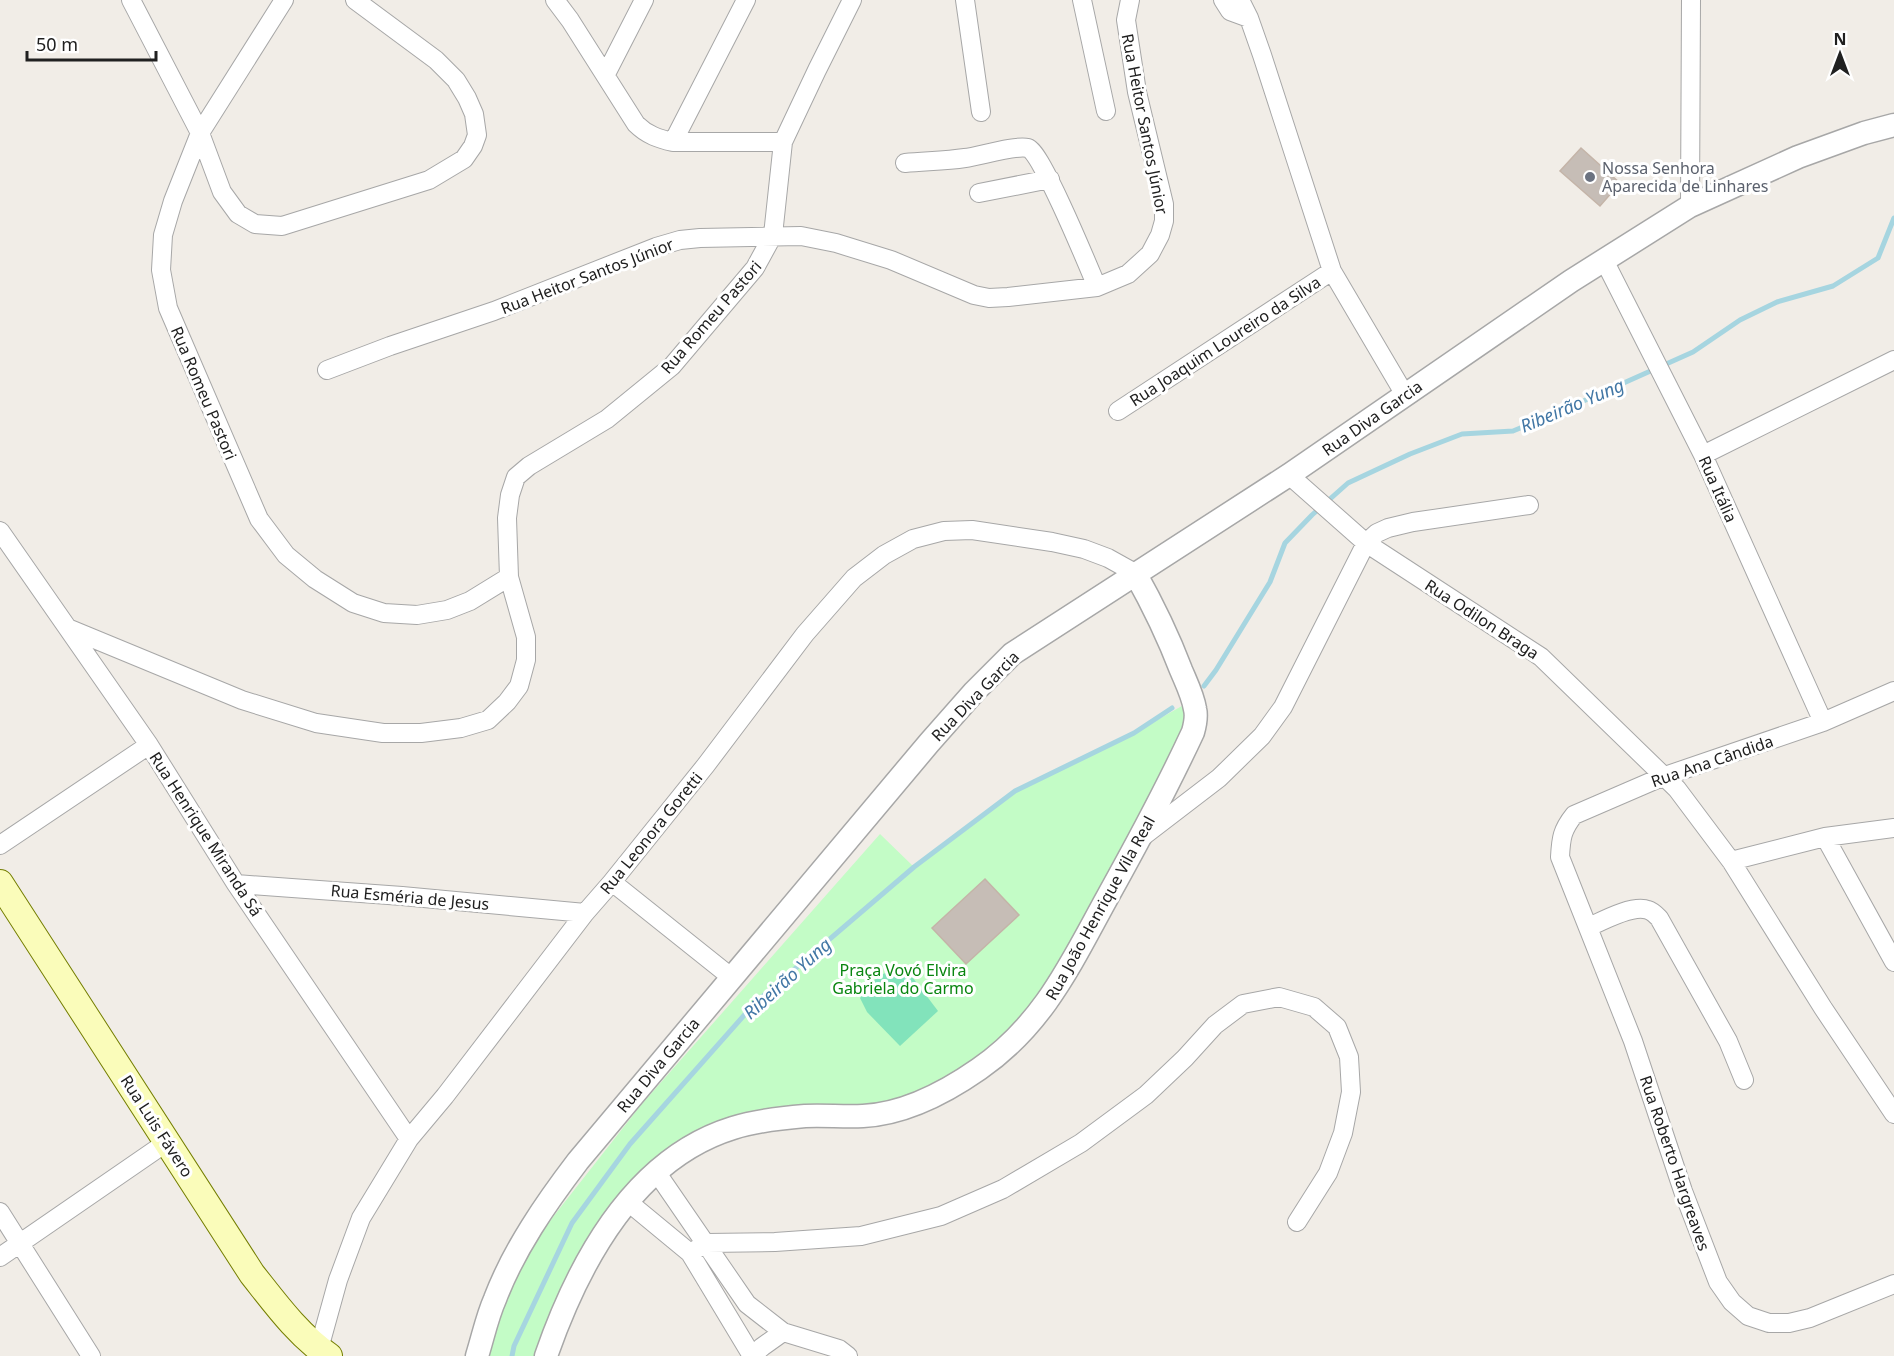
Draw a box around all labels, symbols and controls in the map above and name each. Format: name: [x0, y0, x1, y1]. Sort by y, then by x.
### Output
scale bar: [27, 24, 156, 62]
north arrow: [1810, 24, 1870, 84]
text: N: [1833, 28, 1847, 50]
text: 50 m: [36, 32, 78, 56]
street label: Rua Heitor Santos Júnior: [1117, 32, 1173, 217]
place label: Nossa Senhora Aparecida de Linhares: [1602, 157, 1768, 197]
marker: Nossa Senhora Aparecida de Linhares: [1583, 170, 1597, 184]
street label: Rua Heitor Santos Júnior: [497, 233, 677, 319]
street label: Rua Romeu Pastori: [656, 256, 766, 378]
street label: Rua Joaquim Loureiro da Silva: [1125, 271, 1325, 411]
street label: Rua Romeu Pastori: [166, 323, 242, 463]
water label: Ribeirão Yung: [1516, 372, 1628, 438]
street label: Rua Diva Garcia: [1317, 375, 1427, 461]
street label: Rua Itália: [1694, 452, 1742, 526]
street label: Rua Odilon Braga: [1421, 574, 1543, 664]
street label: Rua Diva Garcia: [926, 646, 1024, 746]
street label: Rua Ana Cândida: [1648, 730, 1776, 792]
street label: Rua Henrique Miranda Sá: [145, 748, 267, 920]
street label: Rua Leonora Goretti: [595, 767, 707, 899]
street label: Rua João Henrique Vila Real: [1040, 812, 1160, 1004]
street label: Rua Esméria de Jesus: [330, 879, 490, 915]
water label: Ribeirão Yung: [738, 932, 836, 1024]
park label: Praça Vovó Elvira Gabriela do Carmo: [832, 959, 974, 999]
street label: Rua Diva Garcia: [612, 1013, 704, 1117]
street label: Rua Luis Fávero: [116, 1071, 198, 1181]
street label: Rua Roberto Hargreaves: [1635, 1072, 1715, 1254]

